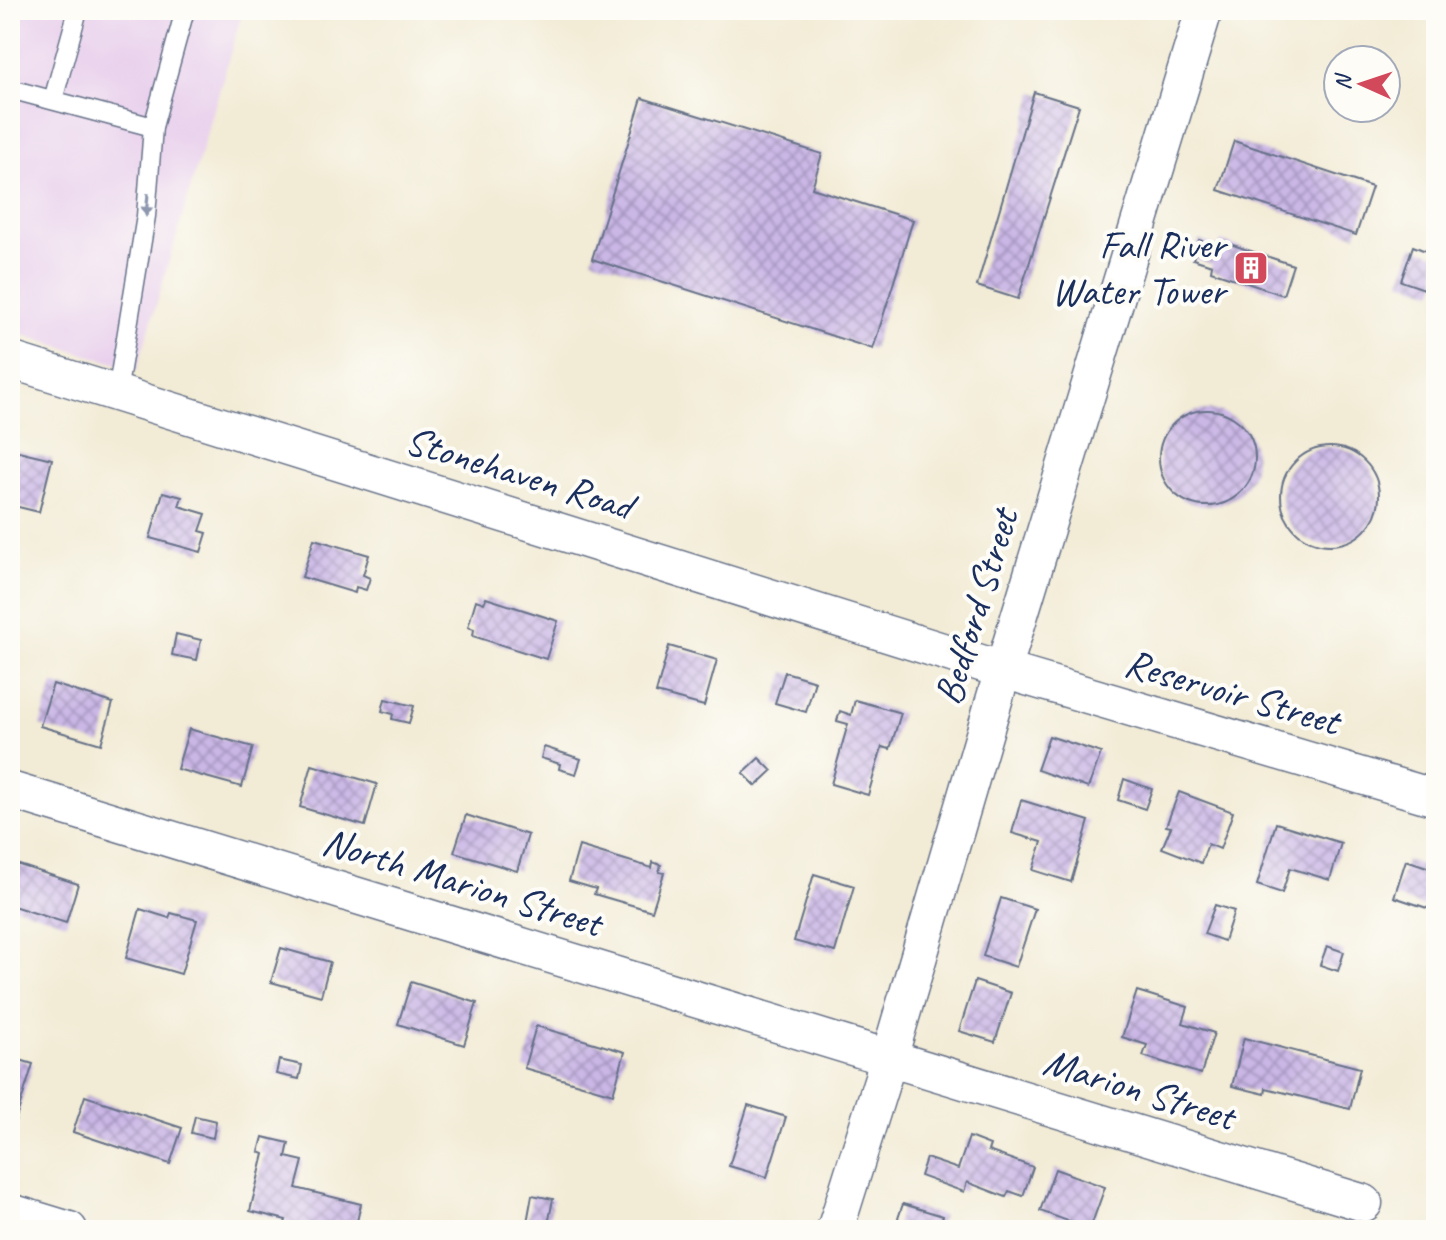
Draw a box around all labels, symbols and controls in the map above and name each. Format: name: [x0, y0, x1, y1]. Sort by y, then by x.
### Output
north arrow: [1322, 44, 1402, 124]
text: N: [1329, 72, 1358, 91]
one-way arrow: [140, 193, 153, 218]
place label: Fall River Water Tower: [1051, 220, 1229, 316]
building icon: Fall River Water Tower: [1232, 249, 1270, 287]
street label: Stonehaven Road: [400, 415, 643, 533]
street label: Bedford Street: [923, 500, 1030, 711]
street label: Reservoir Street: [1119, 638, 1348, 747]
street label: North Marion Street: [317, 816, 611, 949]
street label: Marion Street: [1038, 1036, 1244, 1143]

